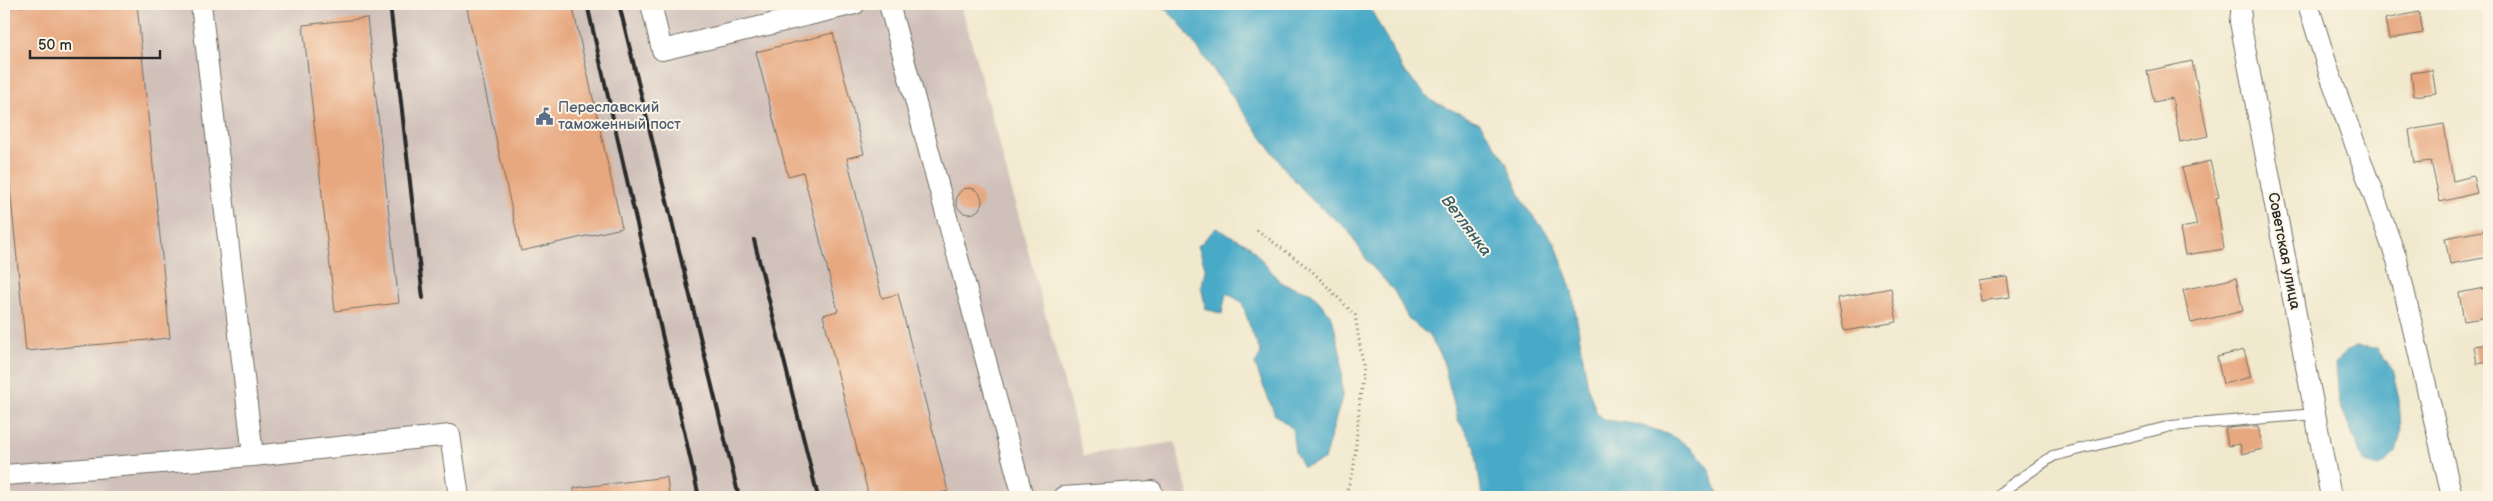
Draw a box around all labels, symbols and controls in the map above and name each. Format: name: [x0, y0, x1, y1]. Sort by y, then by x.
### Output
scale bar: [30, 28, 160, 60]
text: 50 m: [38, 36, 72, 55]
place label: Переславский таможенный пост: [558, 98, 681, 134]
public building icon: Переславский таможенный пост: [534, 106, 554, 126]
street label: Советская улица: [2263, 191, 2305, 311]
water label: Ветлянка: [1437, 192, 1495, 260]

